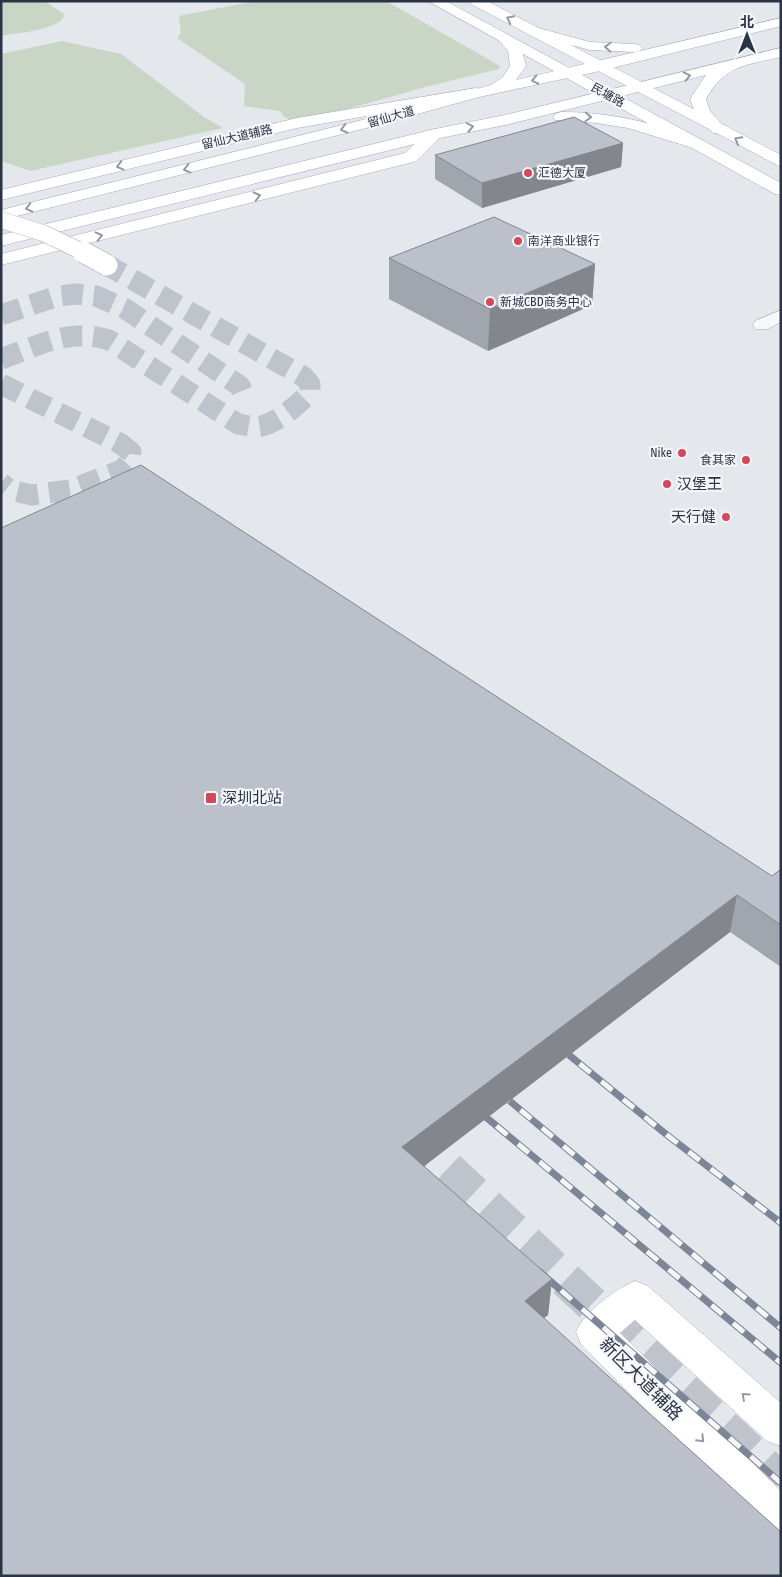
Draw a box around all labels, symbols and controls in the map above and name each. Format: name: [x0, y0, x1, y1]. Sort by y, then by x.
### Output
north arrow: [722, 10, 772, 60]
text: 北: [740, 14, 754, 31]
one-way arrow: [506, 15, 515, 25]
one-way arrow: [603, 42, 611, 53]
one-way arrow: [683, 71, 692, 82]
one-way arrow: [530, 74, 539, 85]
street label: 民塘路: [589, 80, 627, 110]
street label: 留仙大道: [366, 104, 416, 130]
one-way arrow: [584, 112, 592, 122]
street label: 留仙大道辅路: [200, 122, 274, 152]
one-way arrow: [465, 122, 474, 133]
one-way arrow: [340, 123, 349, 134]
one-way arrow: [734, 136, 743, 146]
one-way arrow: [115, 160, 124, 171]
one-way arrow: [183, 163, 191, 173]
place label: 汇德大厦: [538, 166, 586, 180]
marker: 汇德大厦: [522, 167, 534, 179]
one-way arrow: [252, 191, 261, 202]
one-way arrow: [25, 202, 34, 213]
one-way arrow: [95, 231, 103, 241]
place label: 南洋商业银行: [528, 234, 600, 248]
marker: 南洋商业银行: [512, 235, 524, 247]
place label: 新城CBD商务中心: [500, 295, 592, 309]
marker: 新城CBD商务中心: [484, 296, 496, 308]
place label: Nike: [650, 446, 672, 460]
marker: Nike: [676, 447, 688, 459]
place label: 食其家: [700, 453, 736, 467]
marker: 食其家: [740, 454, 752, 466]
place label: 汉堡王: [677, 475, 722, 493]
marker: 汉堡王: [661, 478, 673, 490]
place label: 天行健: [671, 508, 716, 526]
marker: 天行健: [720, 511, 732, 523]
place label: 深圳北站: [222, 789, 282, 807]
marker: 深圳北站: [204, 791, 218, 805]
street label: 新区大道辅路: [595, 1333, 687, 1425]
one-way arrow: [741, 1393, 750, 1402]
one-way arrow: [695, 1434, 704, 1443]

